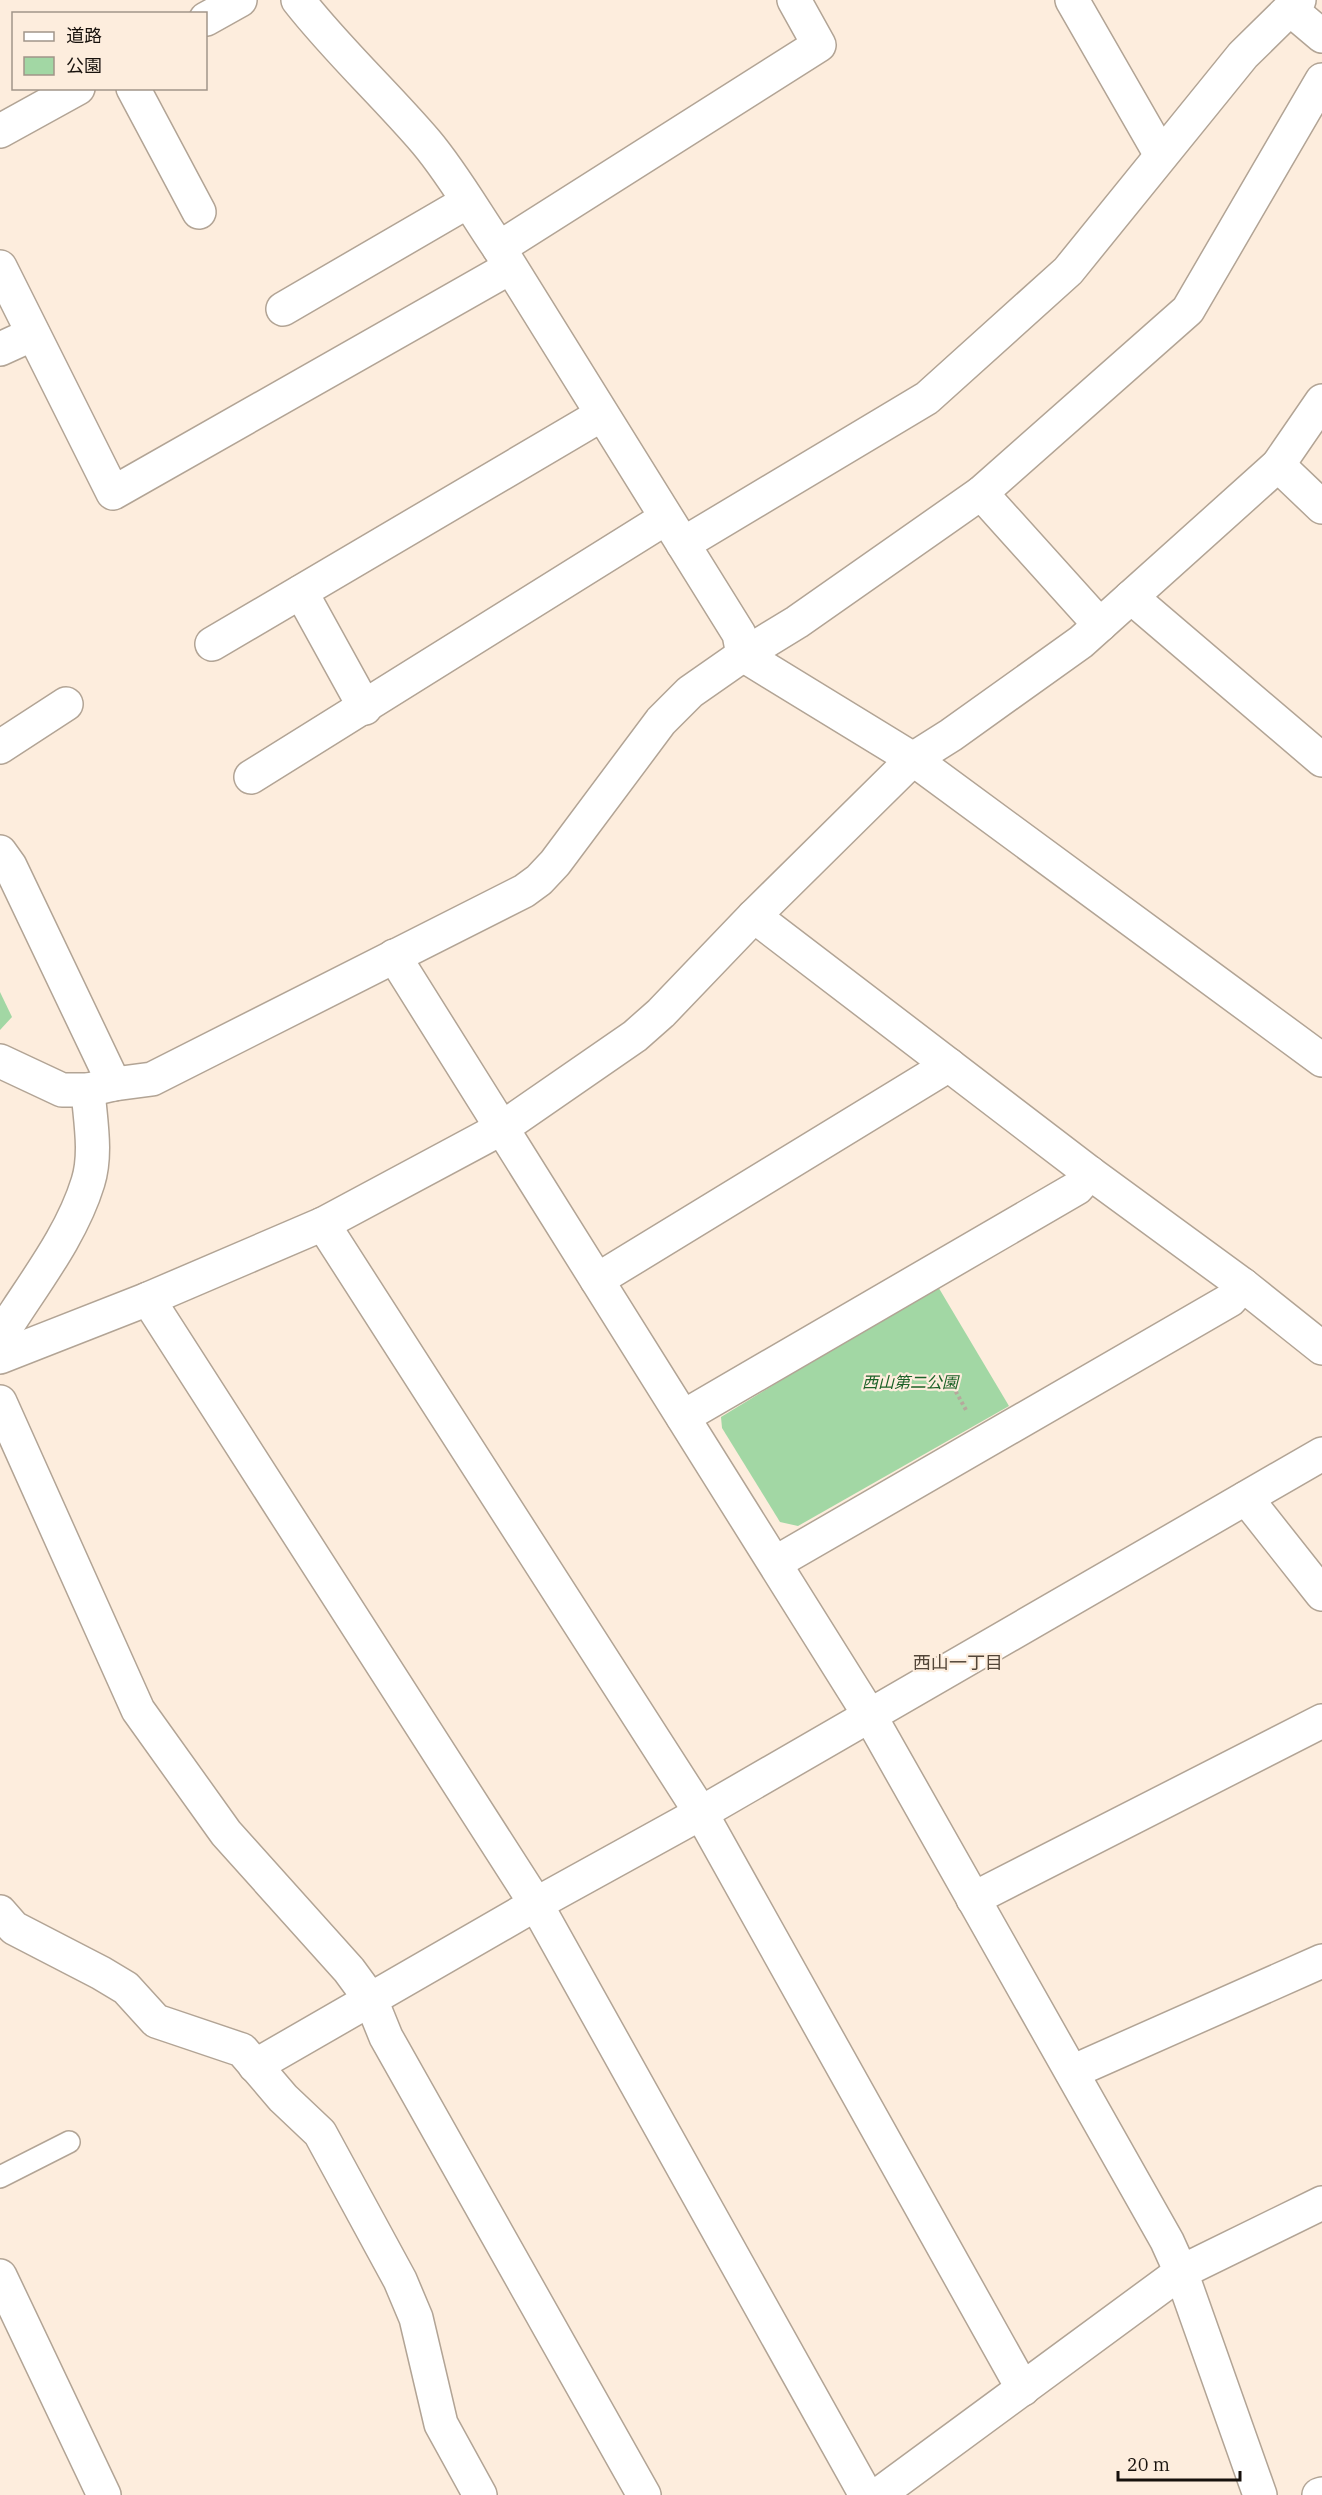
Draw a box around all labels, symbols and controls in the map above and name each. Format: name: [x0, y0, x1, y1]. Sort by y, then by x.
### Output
legend: [12, 12, 207, 90]
text: 道路: [66, 24, 102, 47]
text: 公園: [66, 54, 102, 77]
park label: 西山第二公園: [862, 1372, 960, 1392]
district label: 西山一丁目: [913, 1651, 1003, 1674]
scale bar: [1118, 2444, 1240, 2482]
text: 20 m: [1127, 2453, 1170, 2476]

